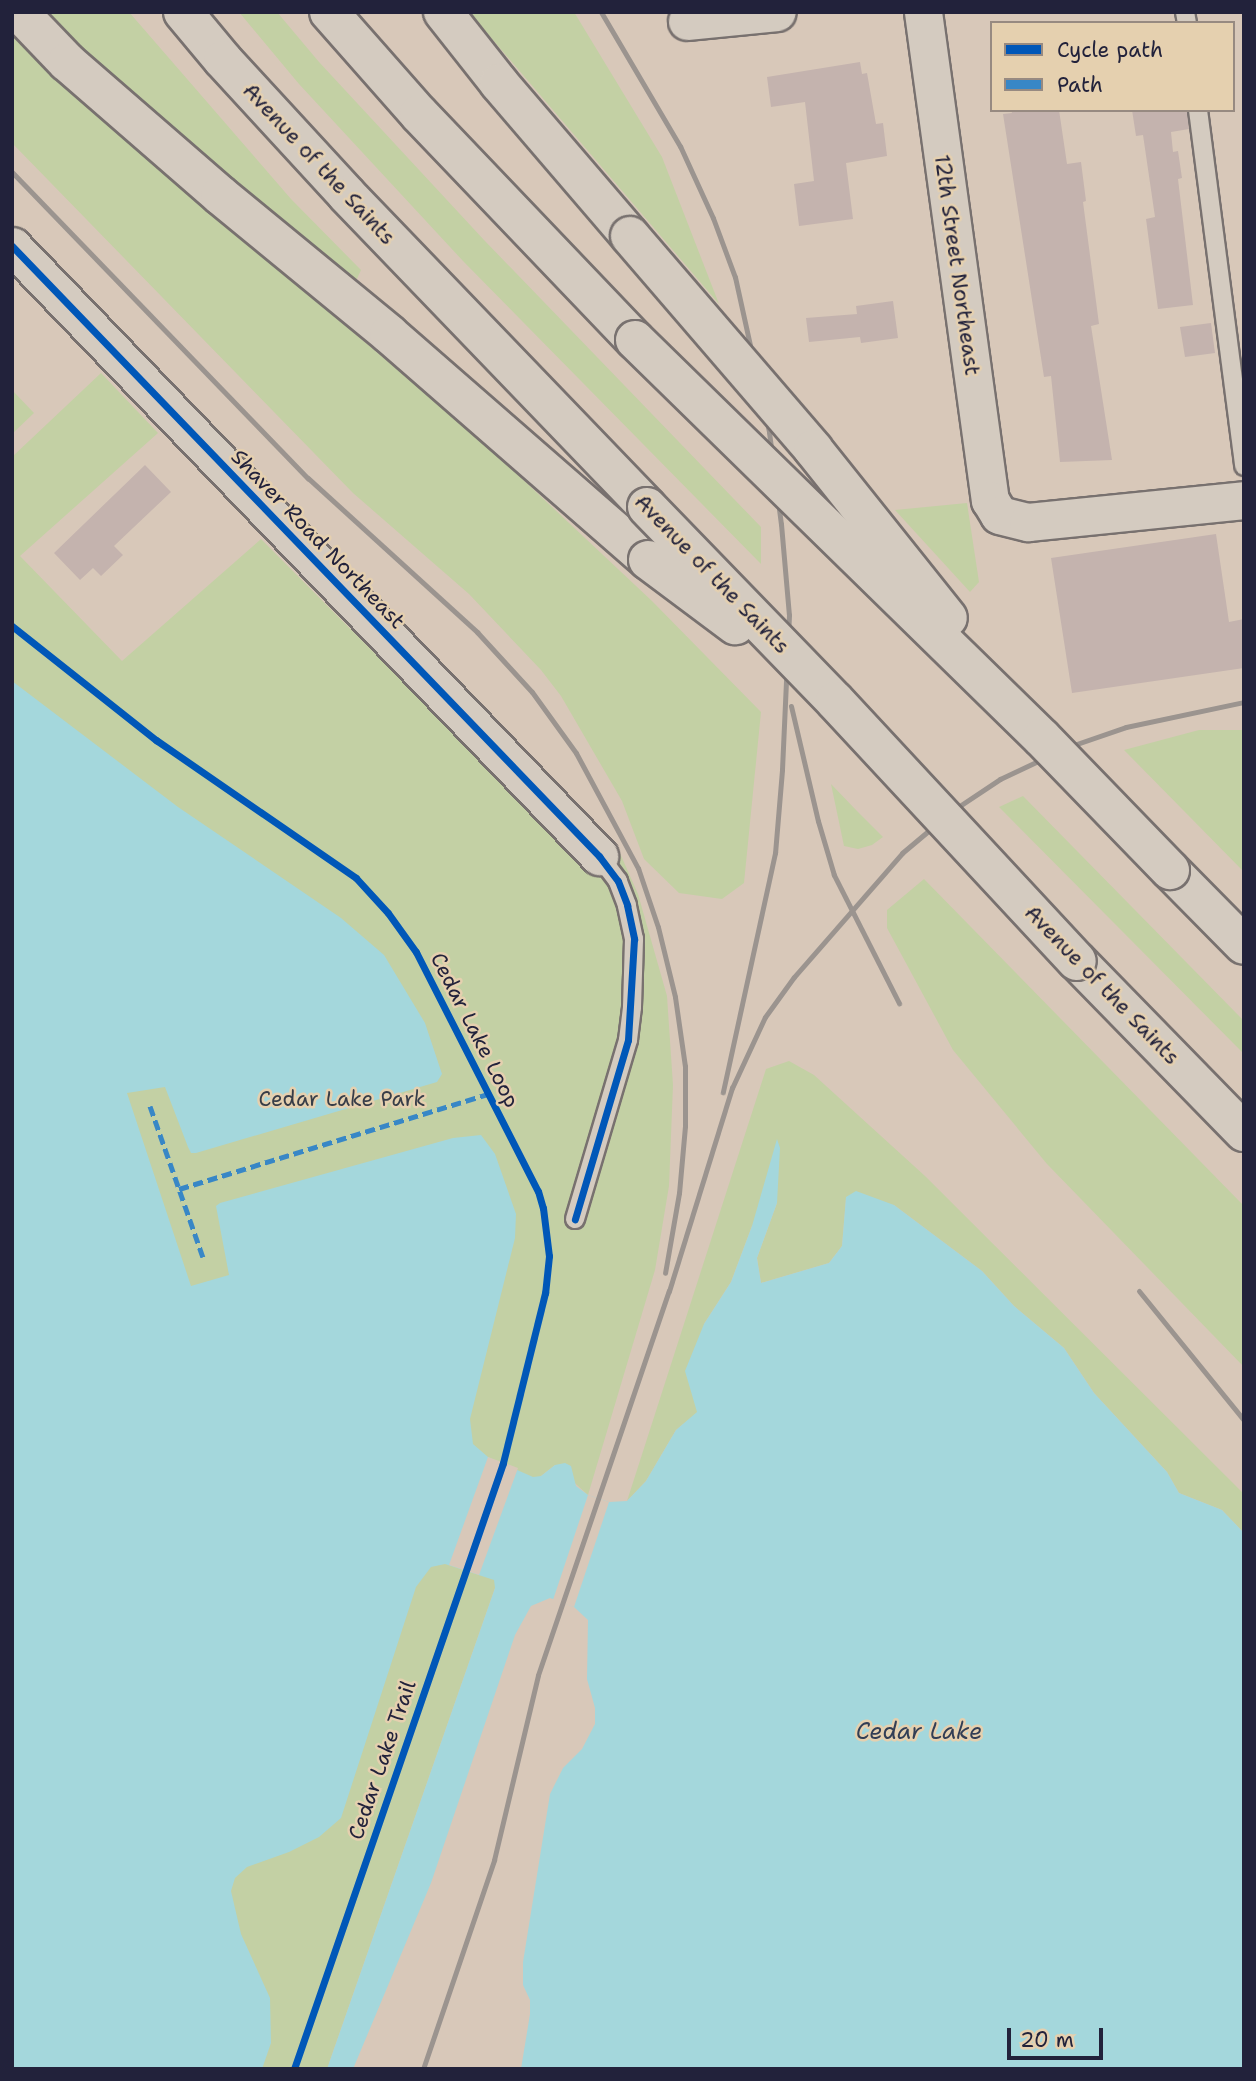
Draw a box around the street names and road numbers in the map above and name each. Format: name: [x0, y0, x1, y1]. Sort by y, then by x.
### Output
street label: Avenue of the Saints: [238, 78, 400, 250]
street label: 12th Street Northeast: [929, 153, 985, 377]
street label: Shaver Road Northeast: [226, 444, 410, 634]
street label: Avenue of the Saints: [629, 489, 795, 659]
street label: Avenue of the Saints: [1019, 900, 1185, 1070]
street label: Cedar Lake Loop: [425, 948, 525, 1112]
street label: Cedar Lake Trail: [343, 1677, 421, 1843]

